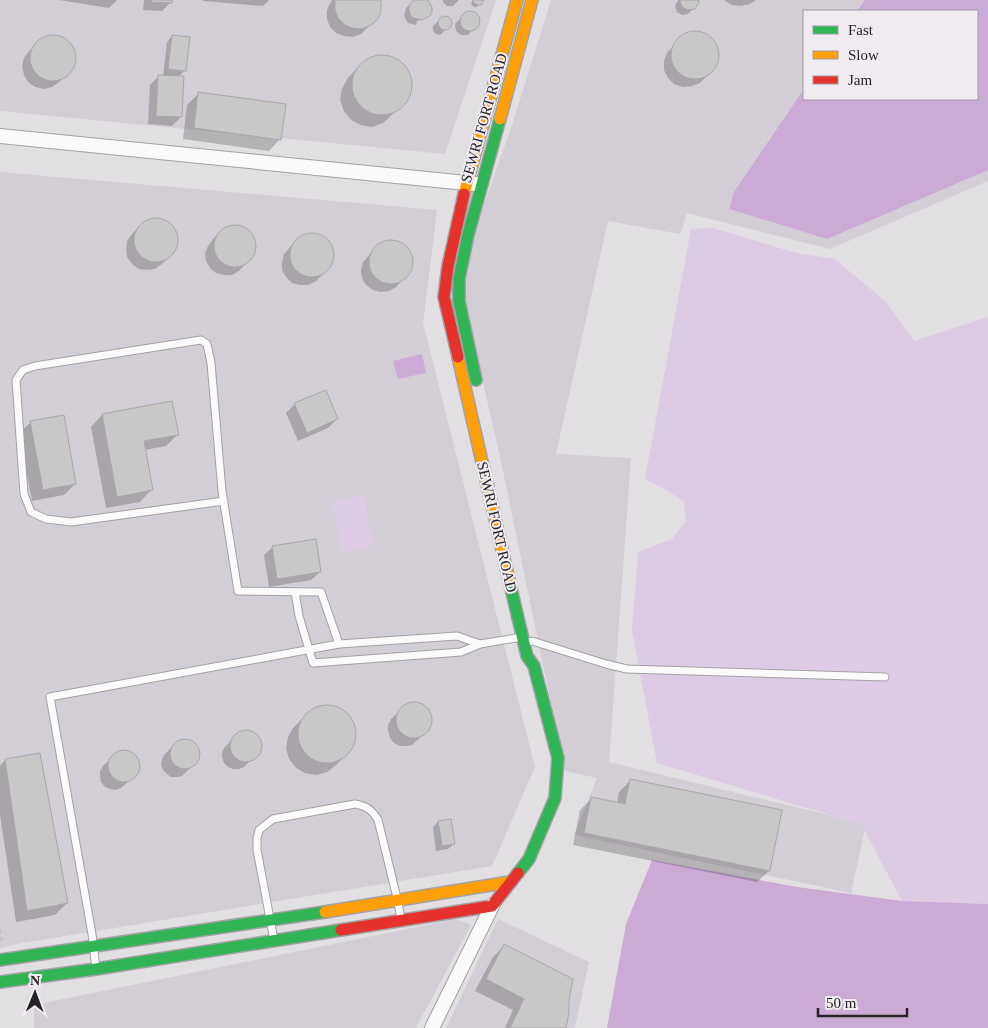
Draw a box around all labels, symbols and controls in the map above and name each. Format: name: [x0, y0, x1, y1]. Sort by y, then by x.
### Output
legend: [803, 10, 978, 100]
text: Fast: [848, 22, 874, 38]
text: Slow: [848, 47, 879, 63]
street label: SEWRI FORT ROAD: [458, 51, 510, 185]
text: Jam: [848, 72, 872, 88]
street label: SEWRI FORT ROAD: [474, 460, 520, 594]
north arrow: [10, 968, 60, 1018]
text: N: [30, 973, 40, 988]
scale bar: [818, 986, 907, 1018]
text: 50 m: [826, 995, 857, 1011]

